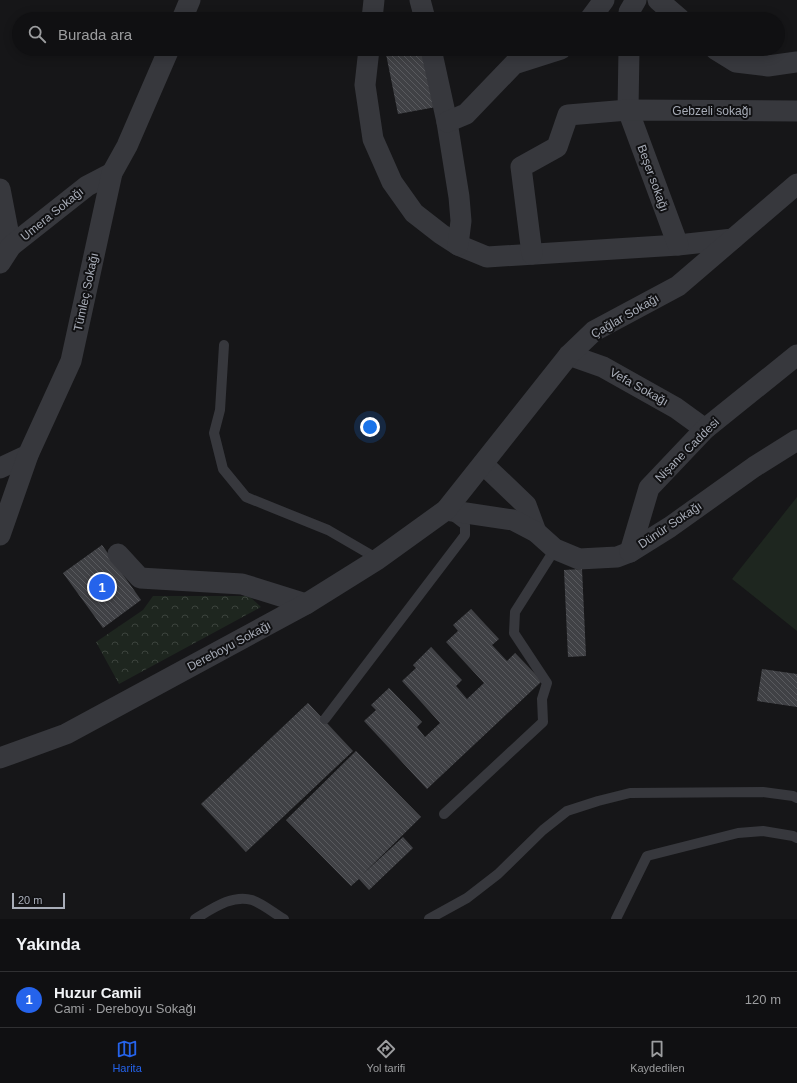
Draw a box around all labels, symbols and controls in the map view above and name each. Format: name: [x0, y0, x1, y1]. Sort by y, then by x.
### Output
search box: [12, 12, 785, 56]
icon: search: [26, 23, 48, 45]
text: Burada ara: [58, 26, 132, 43]
street label: Gebzeli sokağı: [672, 104, 752, 118]
street label: Beşer sokağı: [634, 143, 672, 213]
street label: Umera Sokağı: [18, 184, 86, 244]
street label: Tümleç Sokağı: [71, 251, 101, 333]
street label: Çağlar Sokağı: [589, 291, 661, 341]
street label: Vefa Sokağı: [607, 365, 671, 409]
street label: Nişane Caddesi: [652, 415, 722, 485]
your location: [360, 417, 380, 437]
street label: Dünür Sokağı: [636, 499, 704, 551]
pin: 1: [89, 572, 115, 602]
street label: Dereboyu Sokağı: [185, 618, 273, 674]
scale bar: [12, 891, 65, 910]
text: 20 m: [18, 894, 42, 906]
text: Yakında: [16, 935, 80, 954]
text: Huzur Camii: [54, 984, 142, 1001]
text: 1: [25, 992, 33, 1007]
text: 120 m: [745, 992, 781, 1007]
text: Cami · Dereboyu Sokağı: [54, 1001, 196, 1016]
tab: Harita: [112, 1038, 142, 1074]
tab: Yol tarifi: [367, 1038, 405, 1074]
tab: Kaydedilen: [630, 1038, 685, 1074]

